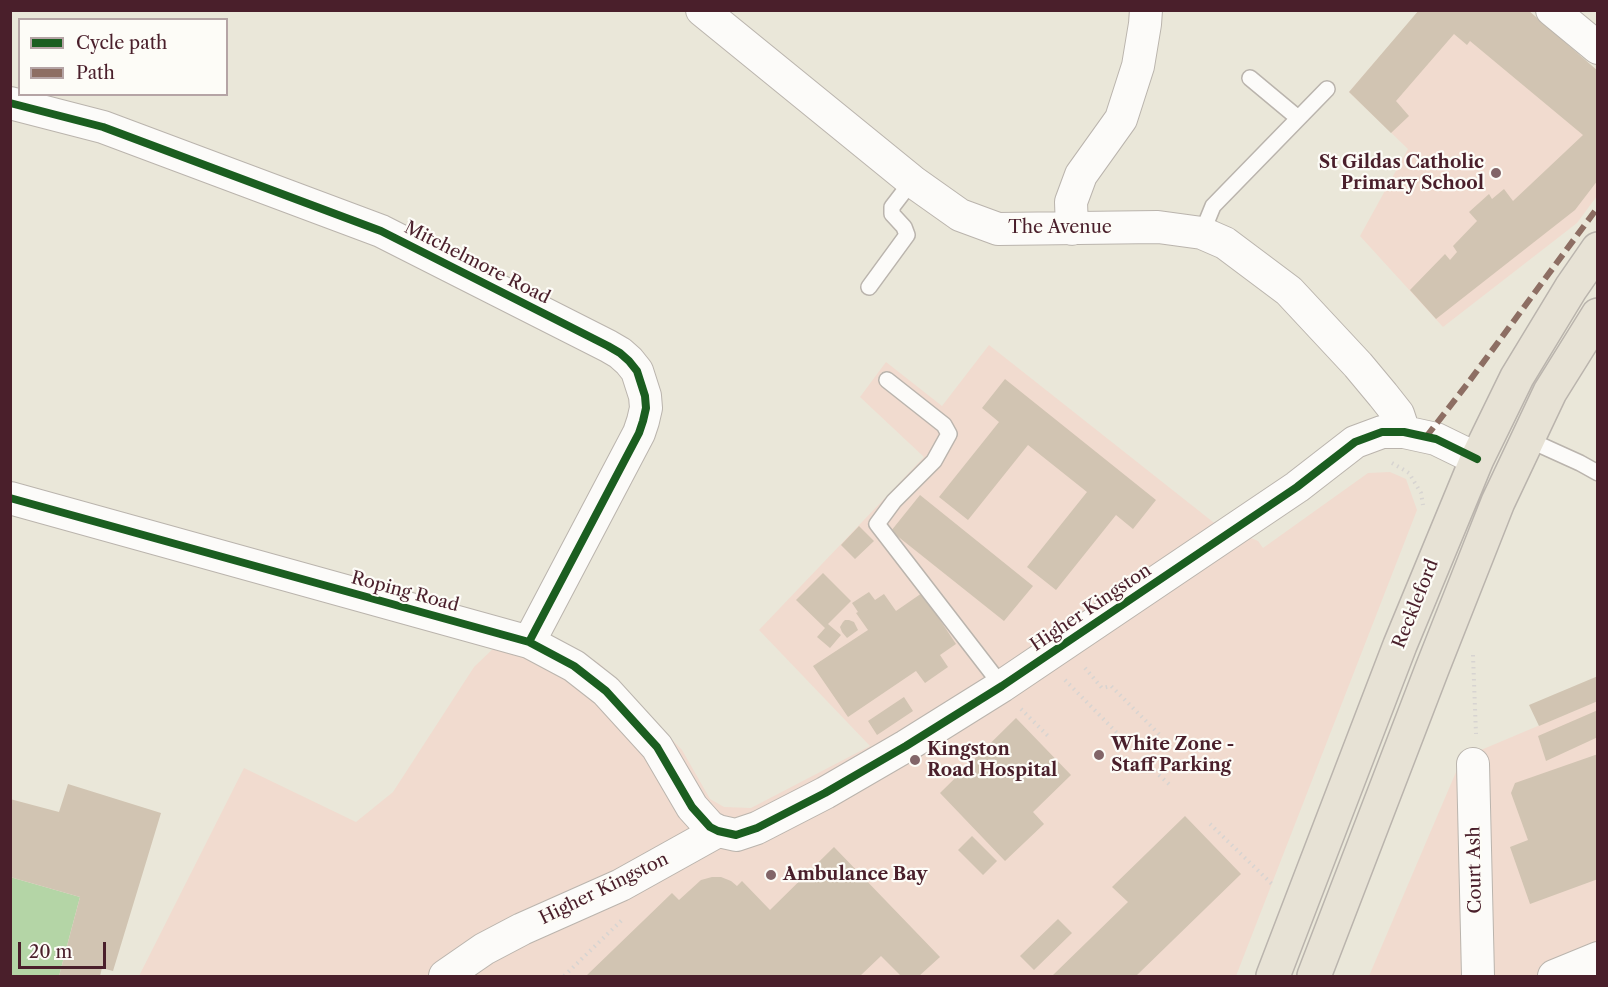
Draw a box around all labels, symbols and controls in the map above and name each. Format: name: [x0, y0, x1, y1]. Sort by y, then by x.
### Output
legend: [18, 18, 228, 96]
text: Cycle path: [76, 32, 167, 54]
text: Path: [76, 62, 115, 84]
place label: St Gildas Catholic Primary School: [1319, 152, 1484, 195]
marker: St Gildas Catholic Primary School: [1489, 166, 1503, 180]
street label: Mitchelmore Road: [401, 217, 553, 309]
street label: The Avenue: [1008, 217, 1112, 239]
street label: Reckleford: [1388, 556, 1444, 652]
street label: Higher Kingston: [1027, 560, 1155, 656]
street label: Roping Road: [349, 567, 461, 617]
place label: White Zone - Staff Parking: [1111, 734, 1235, 777]
place label: Kingston Road Hospital: [927, 739, 1057, 782]
marker: White Zone - Staff Parking: [1092, 748, 1106, 762]
marker: Kingston Road Hospital: [908, 753, 922, 767]
street label: Court Ash: [1463, 826, 1487, 914]
street label: Higher Kingston: [536, 848, 672, 930]
place label: Ambulance Bay: [783, 864, 927, 886]
marker: Ambulance Bay: [764, 868, 778, 882]
scale bar: [21, 930, 110, 968]
text: 20 m: [29, 941, 72, 963]

